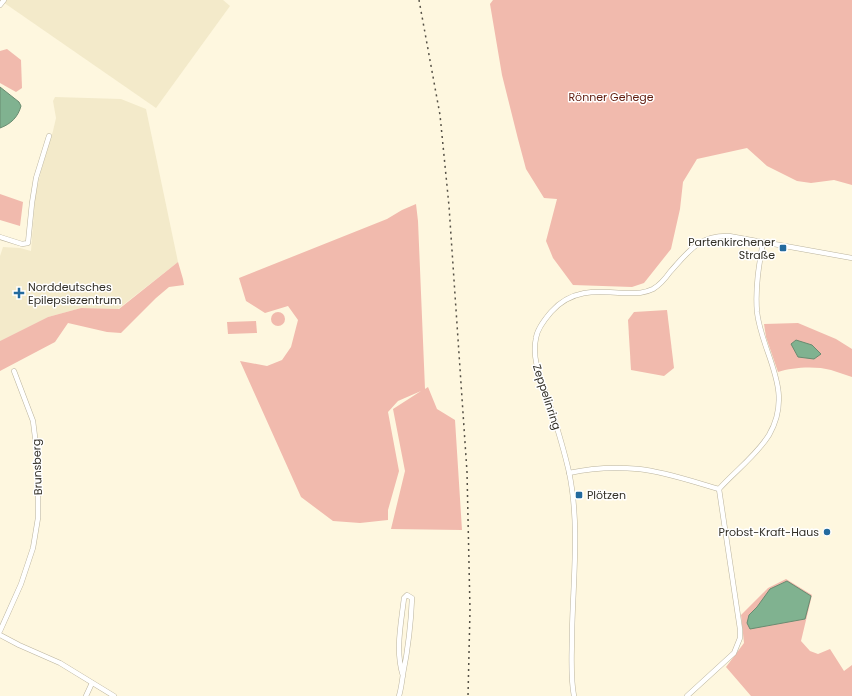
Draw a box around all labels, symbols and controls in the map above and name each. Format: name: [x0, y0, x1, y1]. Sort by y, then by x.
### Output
park label: Rönner Gehege: [568, 89, 654, 105]
place label: Partenkirchener Straße: [688, 234, 775, 263]
marker: Partenkirchener Straße: [778, 243, 788, 253]
place label: Norddeutsches Epilepsiezentrum: [28, 279, 121, 308]
marker: Norddeutsches Epilepsiezentrum: [13, 287, 25, 299]
street label: Zeppelinring: [529, 362, 565, 432]
street label: Brunsberg: [28, 439, 46, 495]
place label: Plötzen: [587, 487, 626, 503]
marker: Plötzen: [574, 490, 584, 500]
place label: Probst-Kraft-Haus: [719, 524, 819, 540]
marker: Probst-Kraft-Haus: [822, 527, 832, 537]

